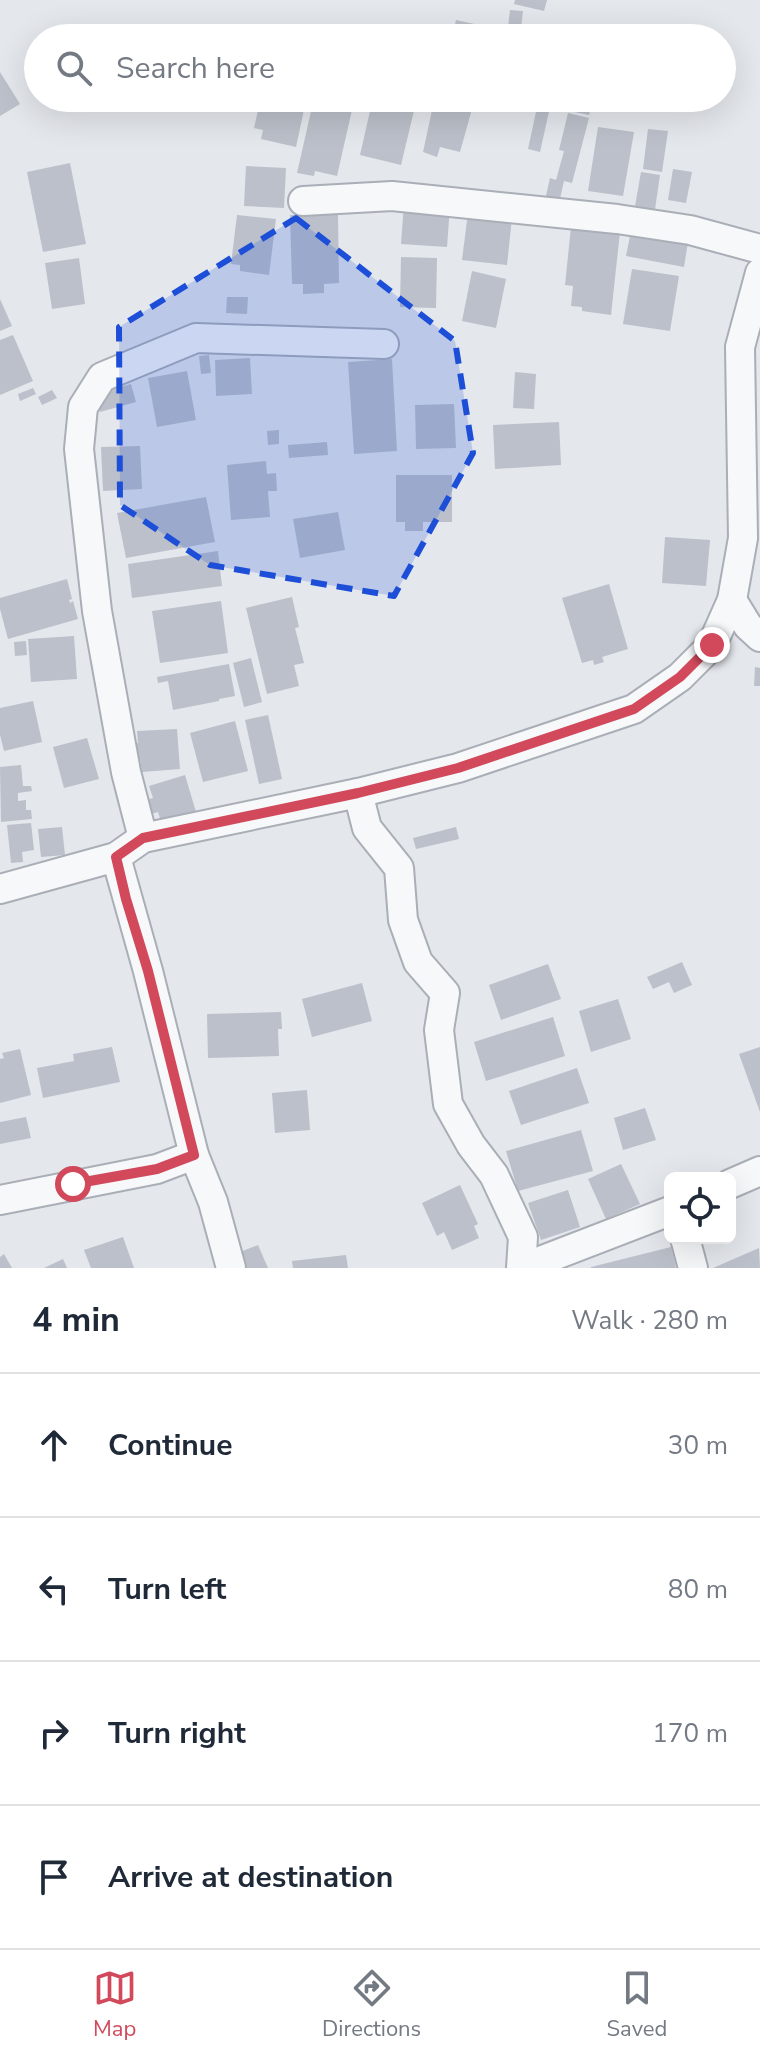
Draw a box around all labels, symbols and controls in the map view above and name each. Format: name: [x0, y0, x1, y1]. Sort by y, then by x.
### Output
search box: [24, 24, 736, 112]
icon: search: [52, 46, 96, 90]
text: Search here: [116, 48, 275, 89]
route end: [694, 627, 730, 663]
route start: [55, 1166, 91, 1202]
map controls: [664, 1172, 736, 1244]
button: locate: [664, 1172, 736, 1244]
text: 4 min: [32, 1297, 120, 1343]
text: Walk · 280 m: [571, 1303, 728, 1338]
icon: ahead: [32, 1423, 76, 1467]
text: Continue: [108, 1425, 233, 1466]
text: 30 m: [668, 1428, 728, 1463]
icon: left: [32, 1567, 76, 1611]
text: Turn left: [108, 1569, 226, 1610]
text: 80 m: [668, 1572, 728, 1607]
icon: right: [32, 1711, 76, 1755]
text: Turn right: [108, 1713, 246, 1754]
text: 170 m: [652, 1716, 728, 1751]
icon: arrive: [32, 1855, 76, 1899]
text: Arrive at destination: [108, 1857, 393, 1898]
tab: Map: [93, 1966, 137, 2044]
tab: Directions: [322, 1966, 421, 2044]
tab: Saved: [607, 1966, 667, 2044]

